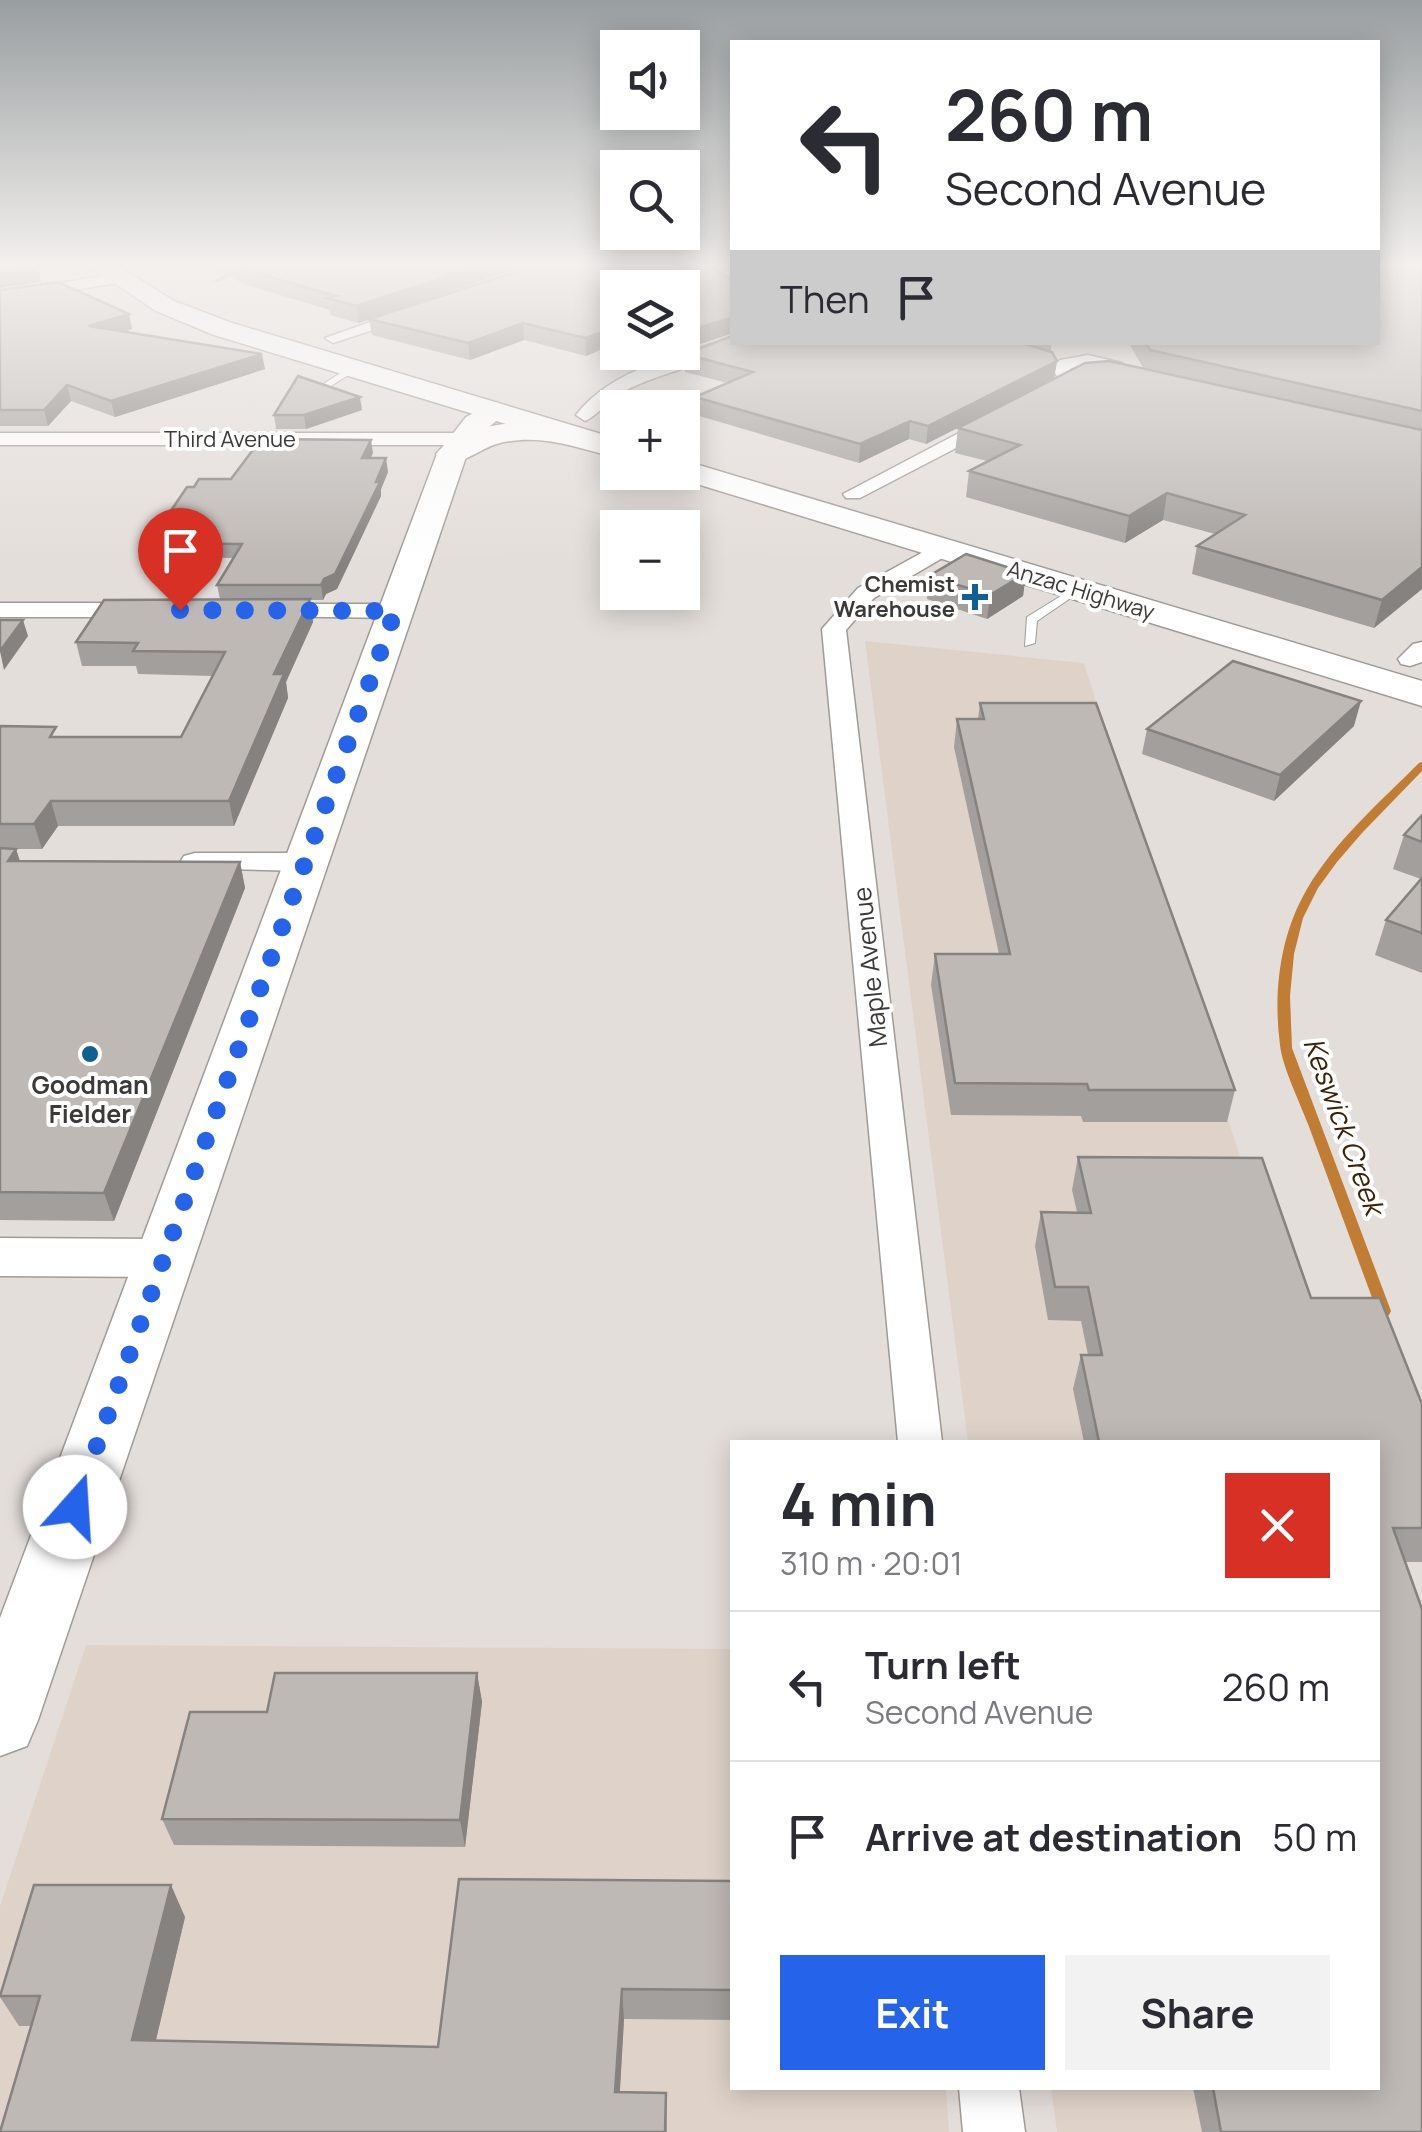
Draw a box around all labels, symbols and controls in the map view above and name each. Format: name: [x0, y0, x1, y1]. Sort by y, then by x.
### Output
map controls: [600, 30, 700, 610]
button: sound: [600, 30, 700, 130]
text: 260 m: [945, 66, 1153, 162]
icon: left: [780, 80, 910, 210]
button: search: [600, 150, 700, 250]
text: Second Avenue: [945, 157, 1266, 219]
button: layers: [600, 270, 700, 370]
icon: arrive: [889, 270, 944, 325]
text: Then: [780, 272, 869, 324]
button: +: [600, 390, 700, 490]
street label: Third Avenue: [164, 424, 296, 454]
pin: [138, 508, 223, 611]
button: −: [600, 510, 700, 610]
icon: arrive: [153, 523, 208, 578]
street label: Anzac Highway: [1004, 553, 1159, 627]
place label: Chemist Warehouse: [834, 569, 955, 624]
marker: Chemist Warehouse: [964, 586, 986, 608]
street label: Maple Avenue: [844, 885, 895, 1049]
water label: Keswick Creek: [1295, 1032, 1396, 1223]
marker: Goodman Fielder: [79, 1043, 101, 1065]
place label: Goodman Fielder: [31, 1067, 149, 1131]
position arrow: [23, 1455, 127, 1559]
text: 4 min: [780, 1462, 937, 1544]
button: close: [1225, 1473, 1330, 1578]
text: 310 m · 20:01: [780, 1541, 963, 1585]
text: Turn left: [865, 1638, 1021, 1690]
icon: left: [780, 1659, 835, 1714]
text: 260 m: [1222, 1660, 1330, 1712]
text: Second Avenue: [865, 1690, 1093, 1734]
icon: arrive: [780, 1809, 835, 1864]
text: Arrive at destination: [865, 1810, 1242, 1862]
text: 50 m: [1272, 1810, 1357, 1862]
button: Exit: [780, 1955, 1045, 2070]
button: Share: [1065, 1955, 1330, 2070]

